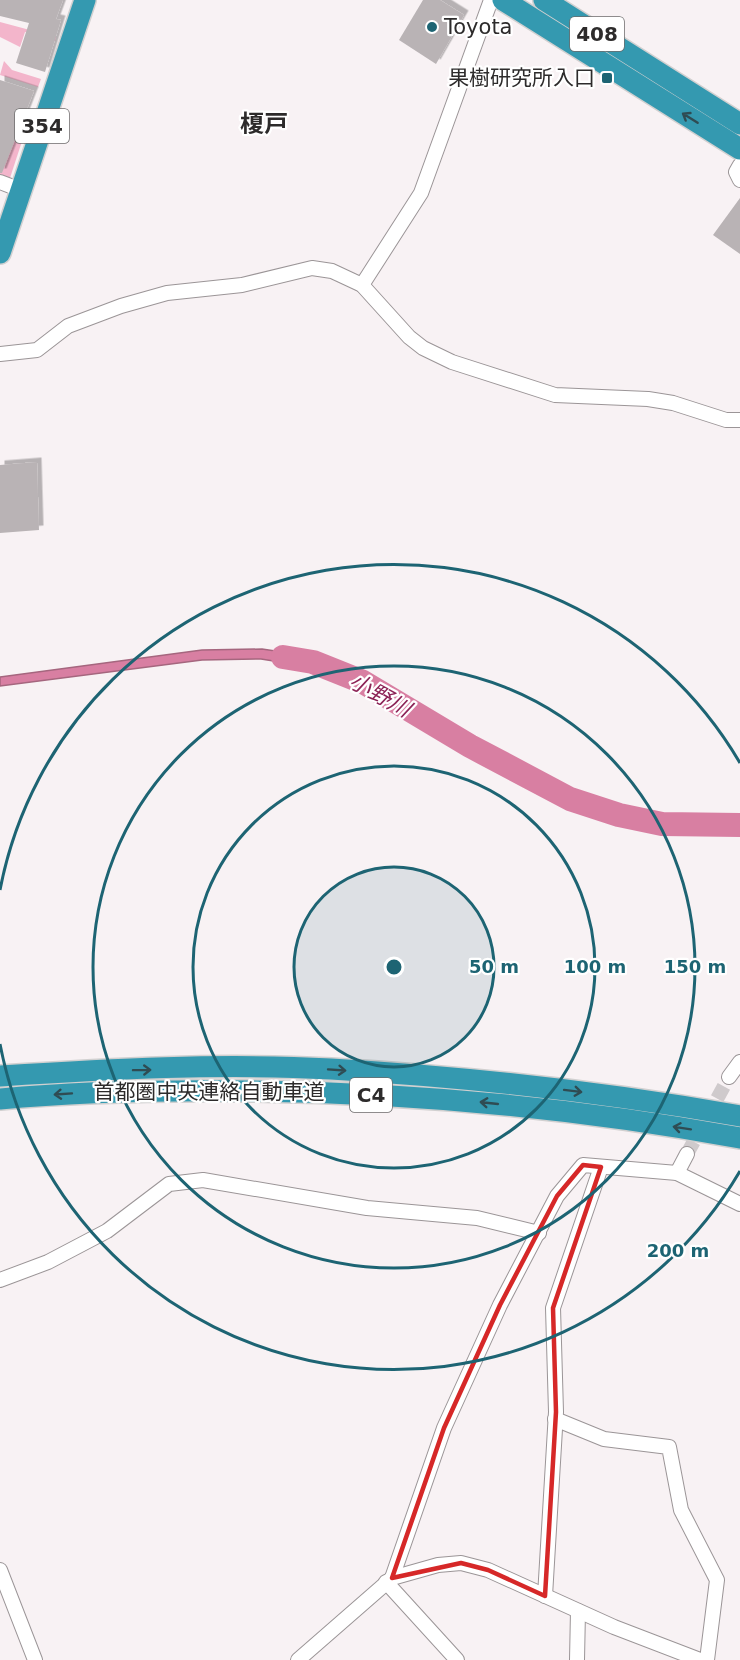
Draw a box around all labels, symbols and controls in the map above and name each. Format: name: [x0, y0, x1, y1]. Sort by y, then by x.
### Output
place label: Toyota: [443, 15, 513, 39]
road number: 408: [570, 17, 624, 51]
marker: Toyota: [425, 20, 439, 34]
place label: 果樹研究所入口: [448, 66, 595, 90]
marker: 果樹研究所入口: [600, 71, 614, 85]
road number: 354: [15, 109, 69, 143]
district label: 榎戸: [240, 110, 288, 138]
one-way arrow: [682, 112, 699, 125]
water label: 小野川: [345, 668, 417, 723]
text: 50 m: [469, 956, 519, 977]
text: 100 m: [564, 956, 626, 977]
text: 150 m: [664, 956, 726, 977]
centre of rings: [384, 957, 404, 977]
one-way arrow: [132, 1064, 152, 1076]
one-way arrow: [327, 1065, 347, 1076]
road number: C4: [350, 1078, 392, 1112]
street label: 首都圏中央連絡自動車道: [94, 1080, 325, 1104]
one-way arrow: [563, 1086, 583, 1097]
one-way arrow: [54, 1088, 74, 1099]
one-way arrow: [480, 1097, 499, 1108]
one-way arrow: [673, 1123, 693, 1134]
text: 200 m: [647, 1240, 709, 1261]

